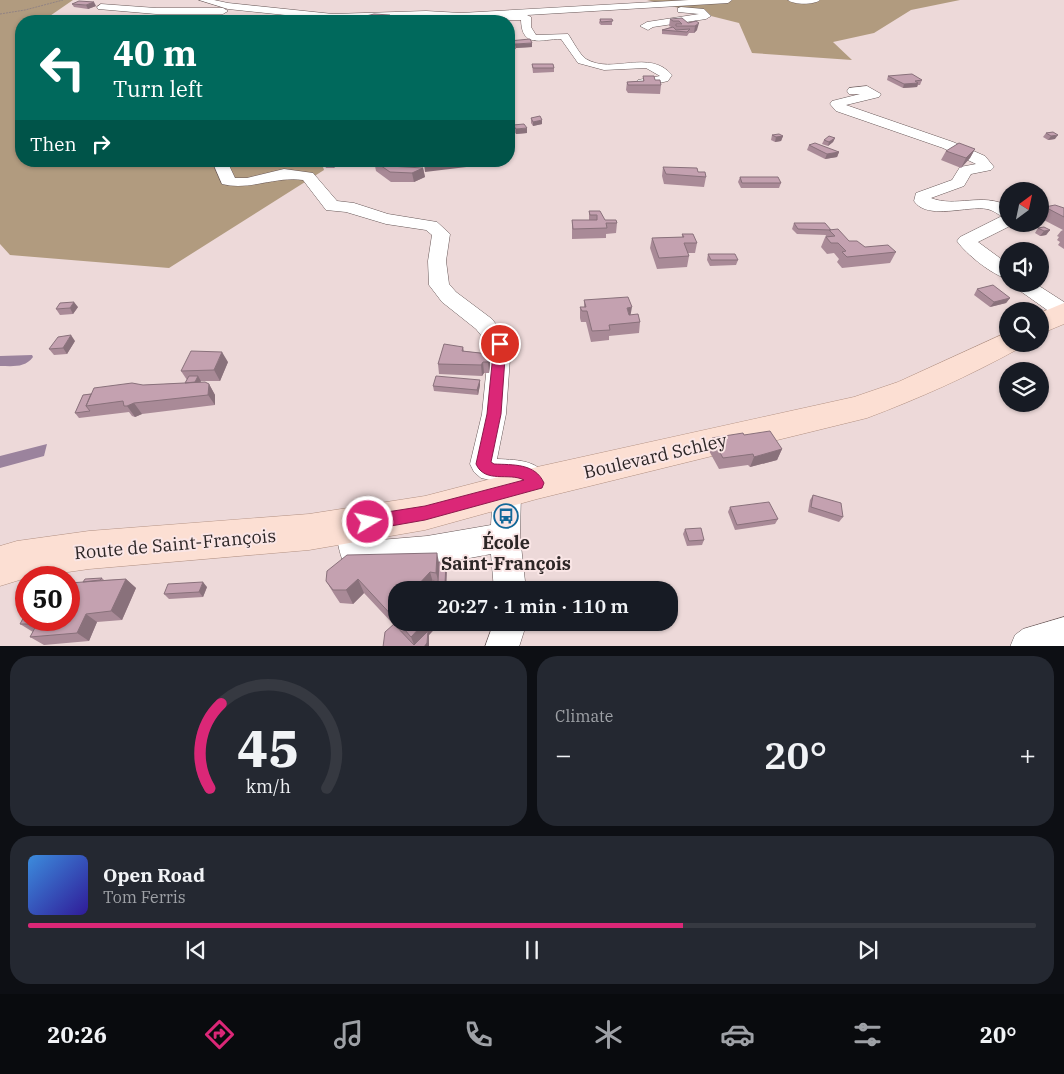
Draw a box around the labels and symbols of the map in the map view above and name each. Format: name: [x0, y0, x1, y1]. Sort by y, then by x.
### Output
north arrow: [999, 182, 1049, 232]
pin: [479, 323, 521, 365]
street label: Boulevard Schley: [581, 428, 729, 484]
position arrow: [341, 495, 393, 547]
bus stop icon: École Saint-François: [493, 503, 519, 529]
street label: Route de Saint-François: [73, 524, 277, 564]
place label: École Saint-François: [441, 530, 571, 575]
speed limit sign: 50: [15, 566, 80, 631]

